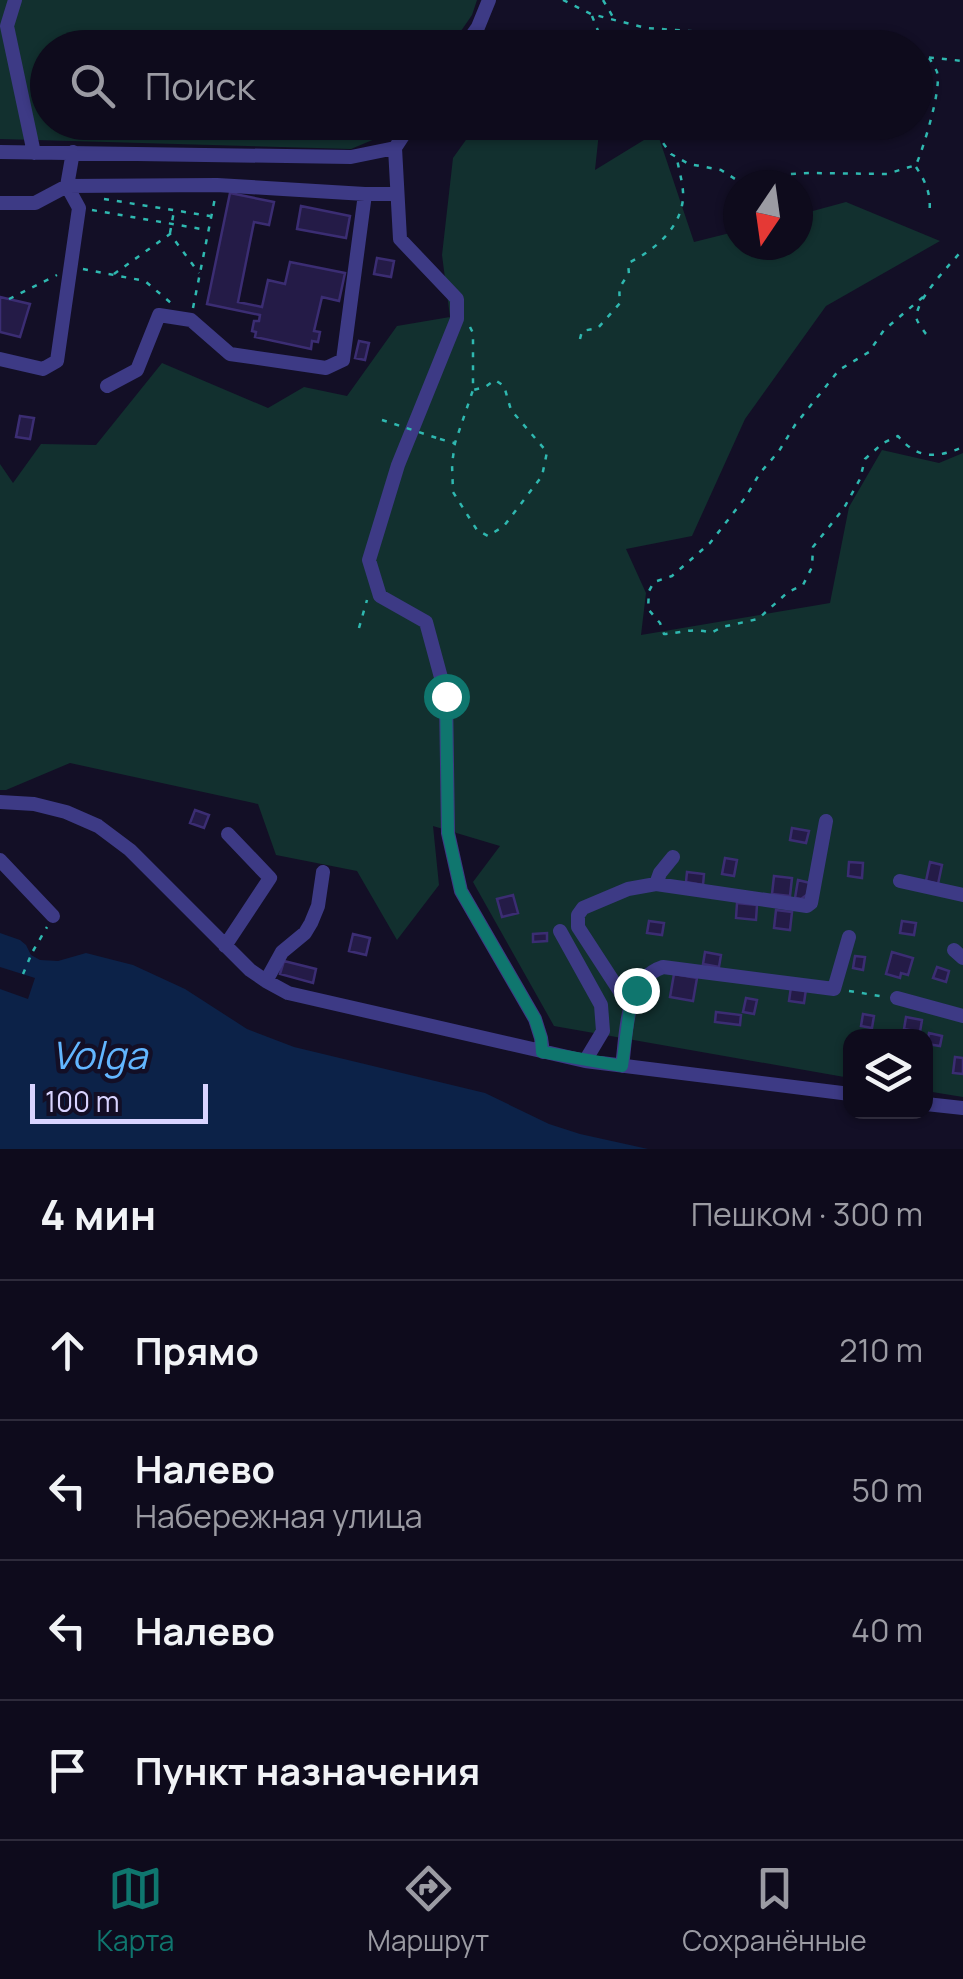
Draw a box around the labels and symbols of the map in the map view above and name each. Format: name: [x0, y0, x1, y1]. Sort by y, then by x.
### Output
north arrow: [723, 170, 813, 260]
route start: [424, 674, 470, 720]
route end: [614, 968, 660, 1014]
water label: Volga: [51, 1028, 149, 1080]
scale bar: [30, 1079, 208, 1124]

